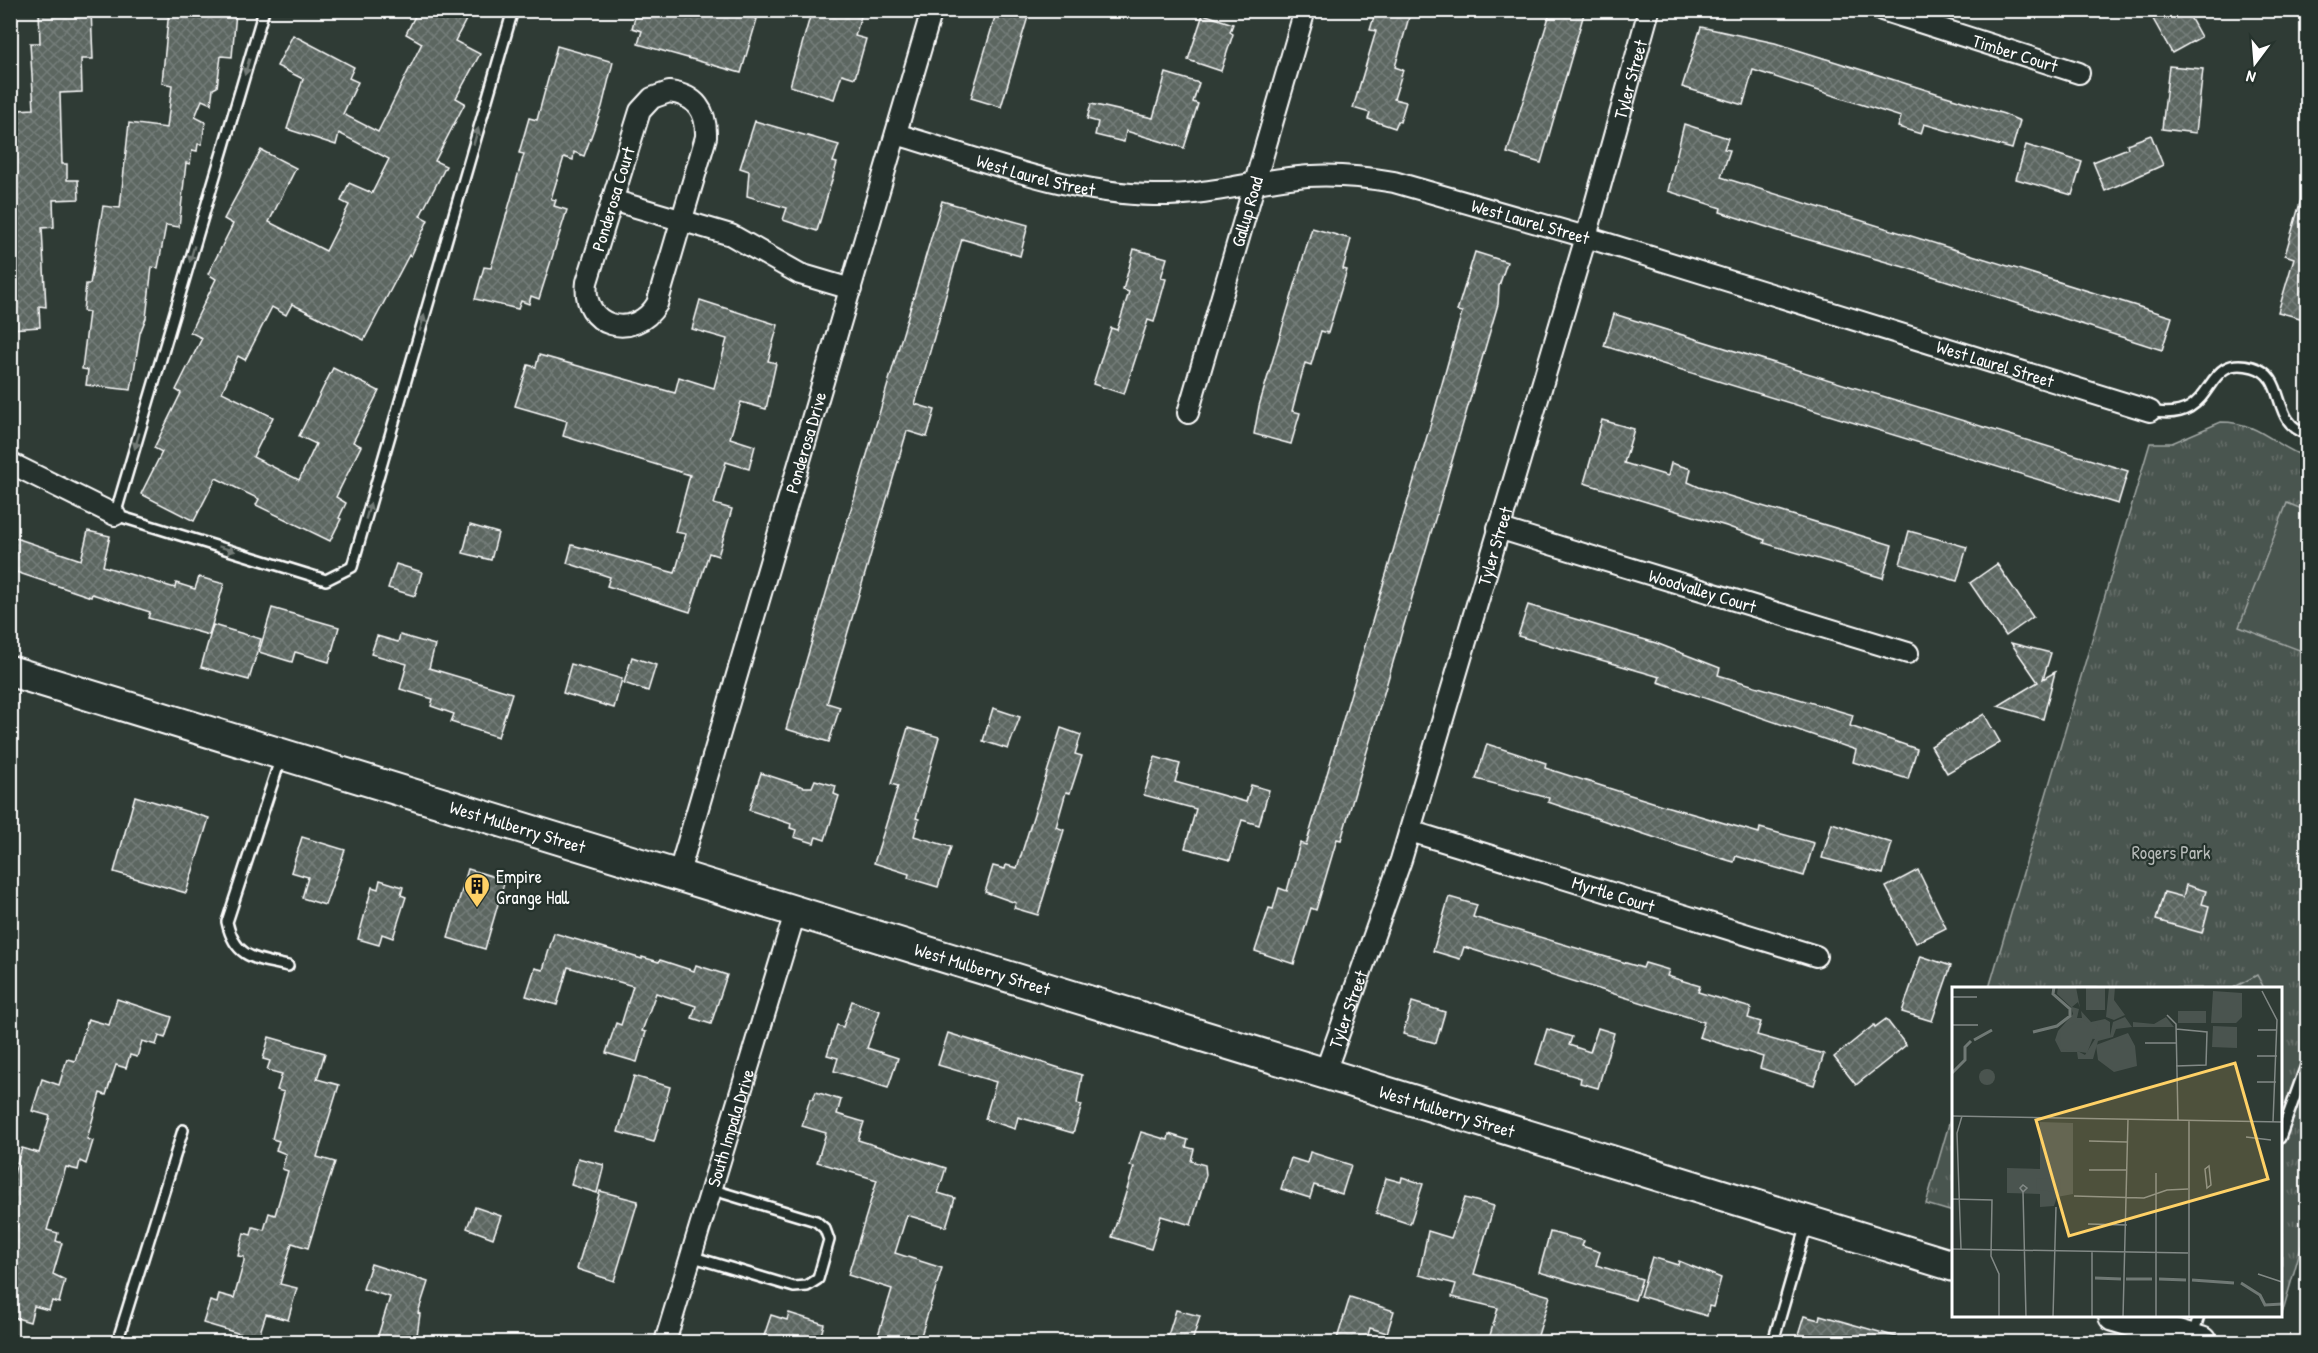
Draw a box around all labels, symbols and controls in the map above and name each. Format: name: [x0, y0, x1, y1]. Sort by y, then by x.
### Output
street label: Timber Court: [1970, 27, 2062, 78]
north arrow: [2225, 33, 2285, 93]
street label: Tyler Street: [1607, 36, 1653, 122]
one-way arrow: [242, 58, 251, 76]
text: N: [2243, 66, 2258, 89]
one-way arrow: [472, 127, 482, 145]
street label: Ponderosa Court: [585, 143, 641, 254]
street label: West Laurel Street: [974, 147, 1098, 202]
street label: Gallup Road: [1224, 173, 1269, 249]
street label: West Laurel Street: [1469, 192, 1594, 250]
one-way arrow: [187, 245, 196, 263]
one-way arrow: [418, 314, 427, 332]
street label: West Laurel Street: [1934, 333, 2058, 393]
street label: Ponderosa Drive: [779, 389, 832, 496]
one-way arrow: [132, 432, 141, 450]
one-way arrow: [364, 502, 373, 520]
street label: Tyler Street: [1471, 503, 1518, 588]
one-way arrow: [218, 545, 236, 555]
street label: Woodvalley Court: [1646, 562, 1760, 619]
street label: West Mulberry Street: [447, 794, 589, 859]
park label: Rogers Park: [2132, 840, 2211, 865]
place label: Empire Grange Hall: [496, 864, 570, 910]
street label: Myrtle Court: [1569, 869, 1659, 918]
building icon: Empire Grange Hall: [462, 871, 492, 909]
street label: West Mulberry Street: [912, 936, 1054, 1001]
street label: Tyler Street: [1322, 966, 1373, 1051]
inset map: [1952, 987, 2282, 1317]
street label: South Impala Drive: [700, 1066, 760, 1190]
street label: West Mulberry Street: [1376, 1078, 1519, 1144]

